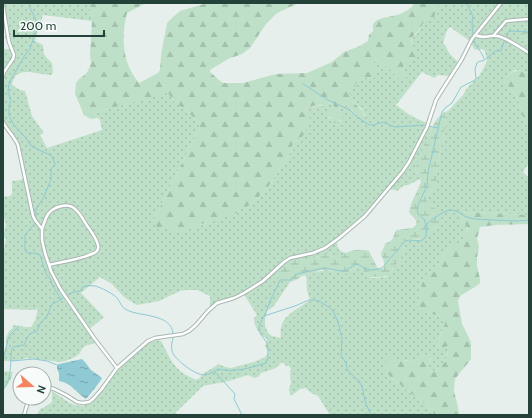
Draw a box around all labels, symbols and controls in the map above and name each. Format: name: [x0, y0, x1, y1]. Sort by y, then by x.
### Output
scale bar: [14, 12, 104, 38]
text: 200 m: [20, 18, 56, 33]
north arrow: [12, 366, 52, 406]
text: N: [33, 383, 49, 395]

